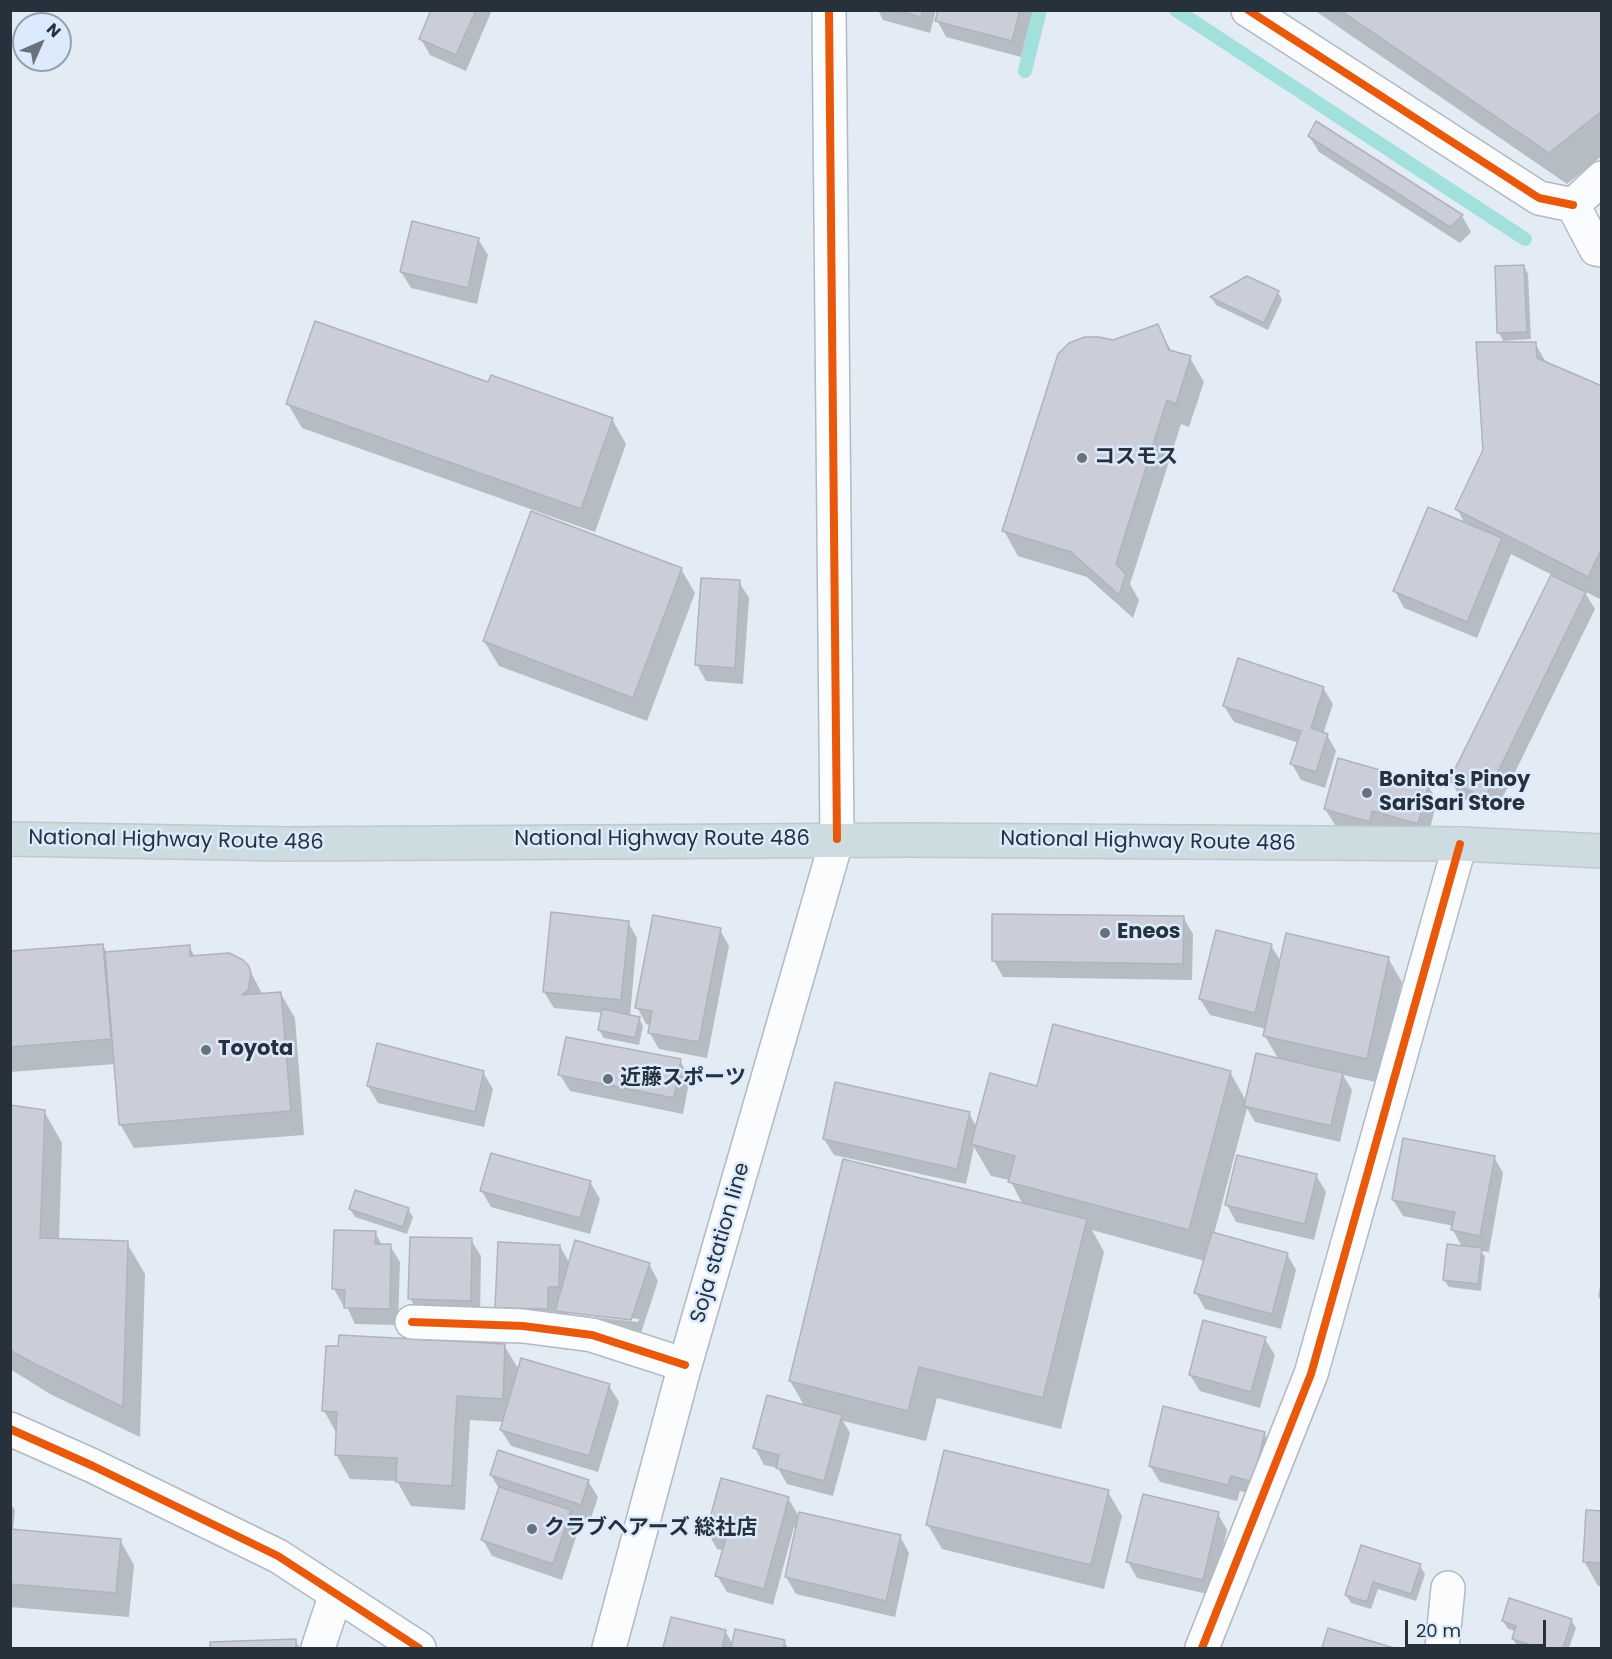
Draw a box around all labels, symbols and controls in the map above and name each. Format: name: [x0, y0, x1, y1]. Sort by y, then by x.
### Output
north arrow: [12, 12, 72, 72]
text: N: [41, 18, 66, 43]
place label: コスモス: [1094, 445, 1178, 471]
marker: コスモス: [1075, 451, 1089, 465]
place label: Bonita's Pinoy SariSari Store: [1379, 768, 1530, 818]
marker: Bonita's Pinoy SariSari Store: [1360, 786, 1374, 800]
street label: National Highway Route 486: [28, 826, 324, 856]
street label: National Highway Route 486: [514, 827, 810, 853]
street label: National Highway Route 486: [1000, 827, 1296, 857]
place label: Eneos: [1117, 920, 1181, 946]
marker: Eneos: [1098, 926, 1112, 940]
place label: Toyota: [218, 1037, 293, 1063]
marker: Toyota: [199, 1043, 213, 1057]
place label: 近藤スポーツ: [620, 1066, 746, 1092]
marker: 近藤スポーツ: [601, 1072, 615, 1086]
street label: Soja station line: [686, 1160, 756, 1326]
place label: クラブヘアーズ 総社店: [544, 1516, 757, 1542]
marker: クラブヘアーズ 総社店: [525, 1522, 539, 1536]
scale bar: [1408, 1608, 1549, 1646]
text: 20 m: [1416, 1618, 1461, 1643]

